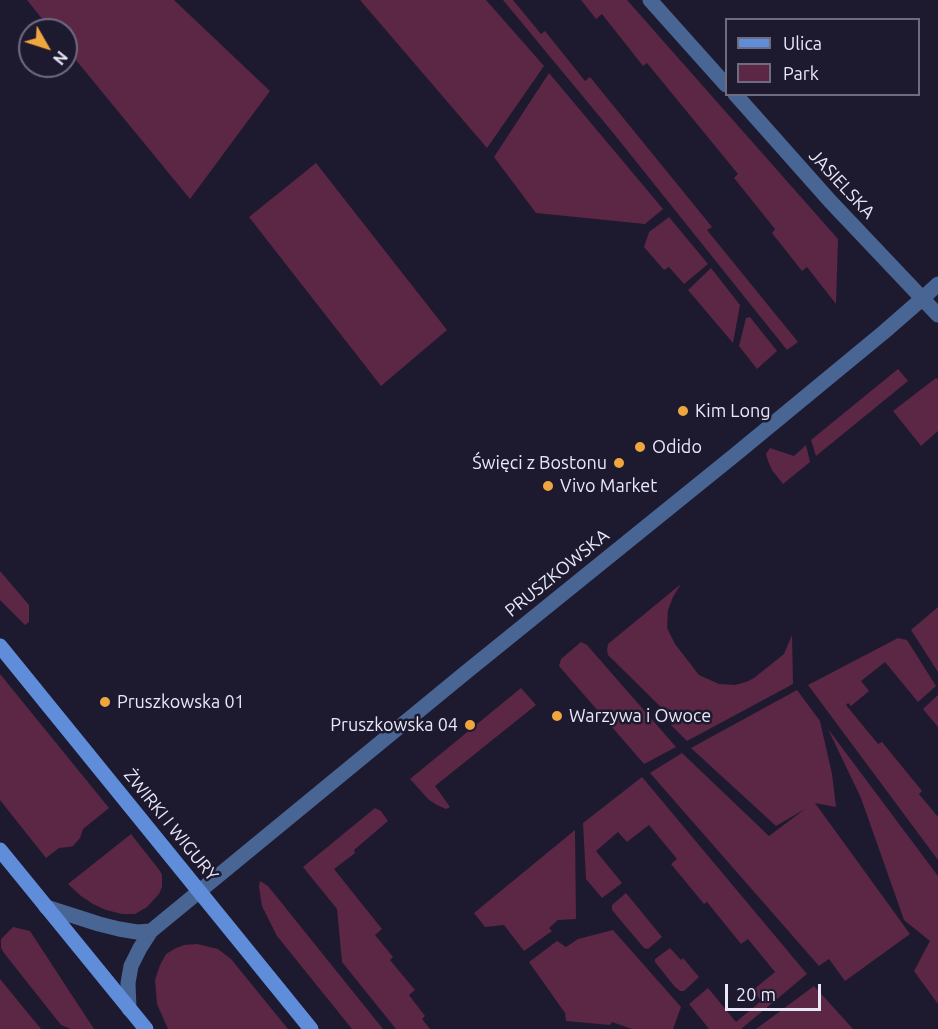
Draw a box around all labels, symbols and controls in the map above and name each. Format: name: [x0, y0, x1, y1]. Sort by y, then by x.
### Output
north arrow: [18, 18, 78, 78]
legend: [725, 18, 920, 96]
text: Ulica: [783, 33, 822, 53]
text: N: [50, 48, 71, 68]
text: Park: [783, 63, 819, 83]
street label: JASIELSKA: [804, 145, 880, 223]
place label: Kim Long: [695, 400, 771, 422]
marker: Kim Long: [676, 404, 690, 418]
place label: Odido: [652, 436, 702, 458]
marker: Odido: [633, 440, 647, 454]
place label: Święci z Bostonu: [472, 452, 607, 474]
marker: Święci z Bostonu: [612, 456, 626, 470]
place label: Vivo Market: [560, 475, 657, 497]
marker: Vivo Market: [541, 479, 555, 493]
street label: PRUSZKOWSKA: [501, 524, 613, 622]
place label: Pruszkowska 01: [117, 691, 245, 713]
marker: Pruszkowska 01: [98, 695, 112, 709]
place label: Warzywa i Owoce: [569, 705, 711, 727]
marker: Warzywa i Owoce: [550, 709, 564, 723]
place label: Pruszkowska 04: [330, 714, 458, 736]
marker: Pruszkowska 04: [463, 718, 477, 732]
street label: ŻWIRKI I WIGURY: [119, 765, 223, 885]
scale bar: [728, 972, 824, 1010]
text: 20 m: [736, 984, 776, 1004]

